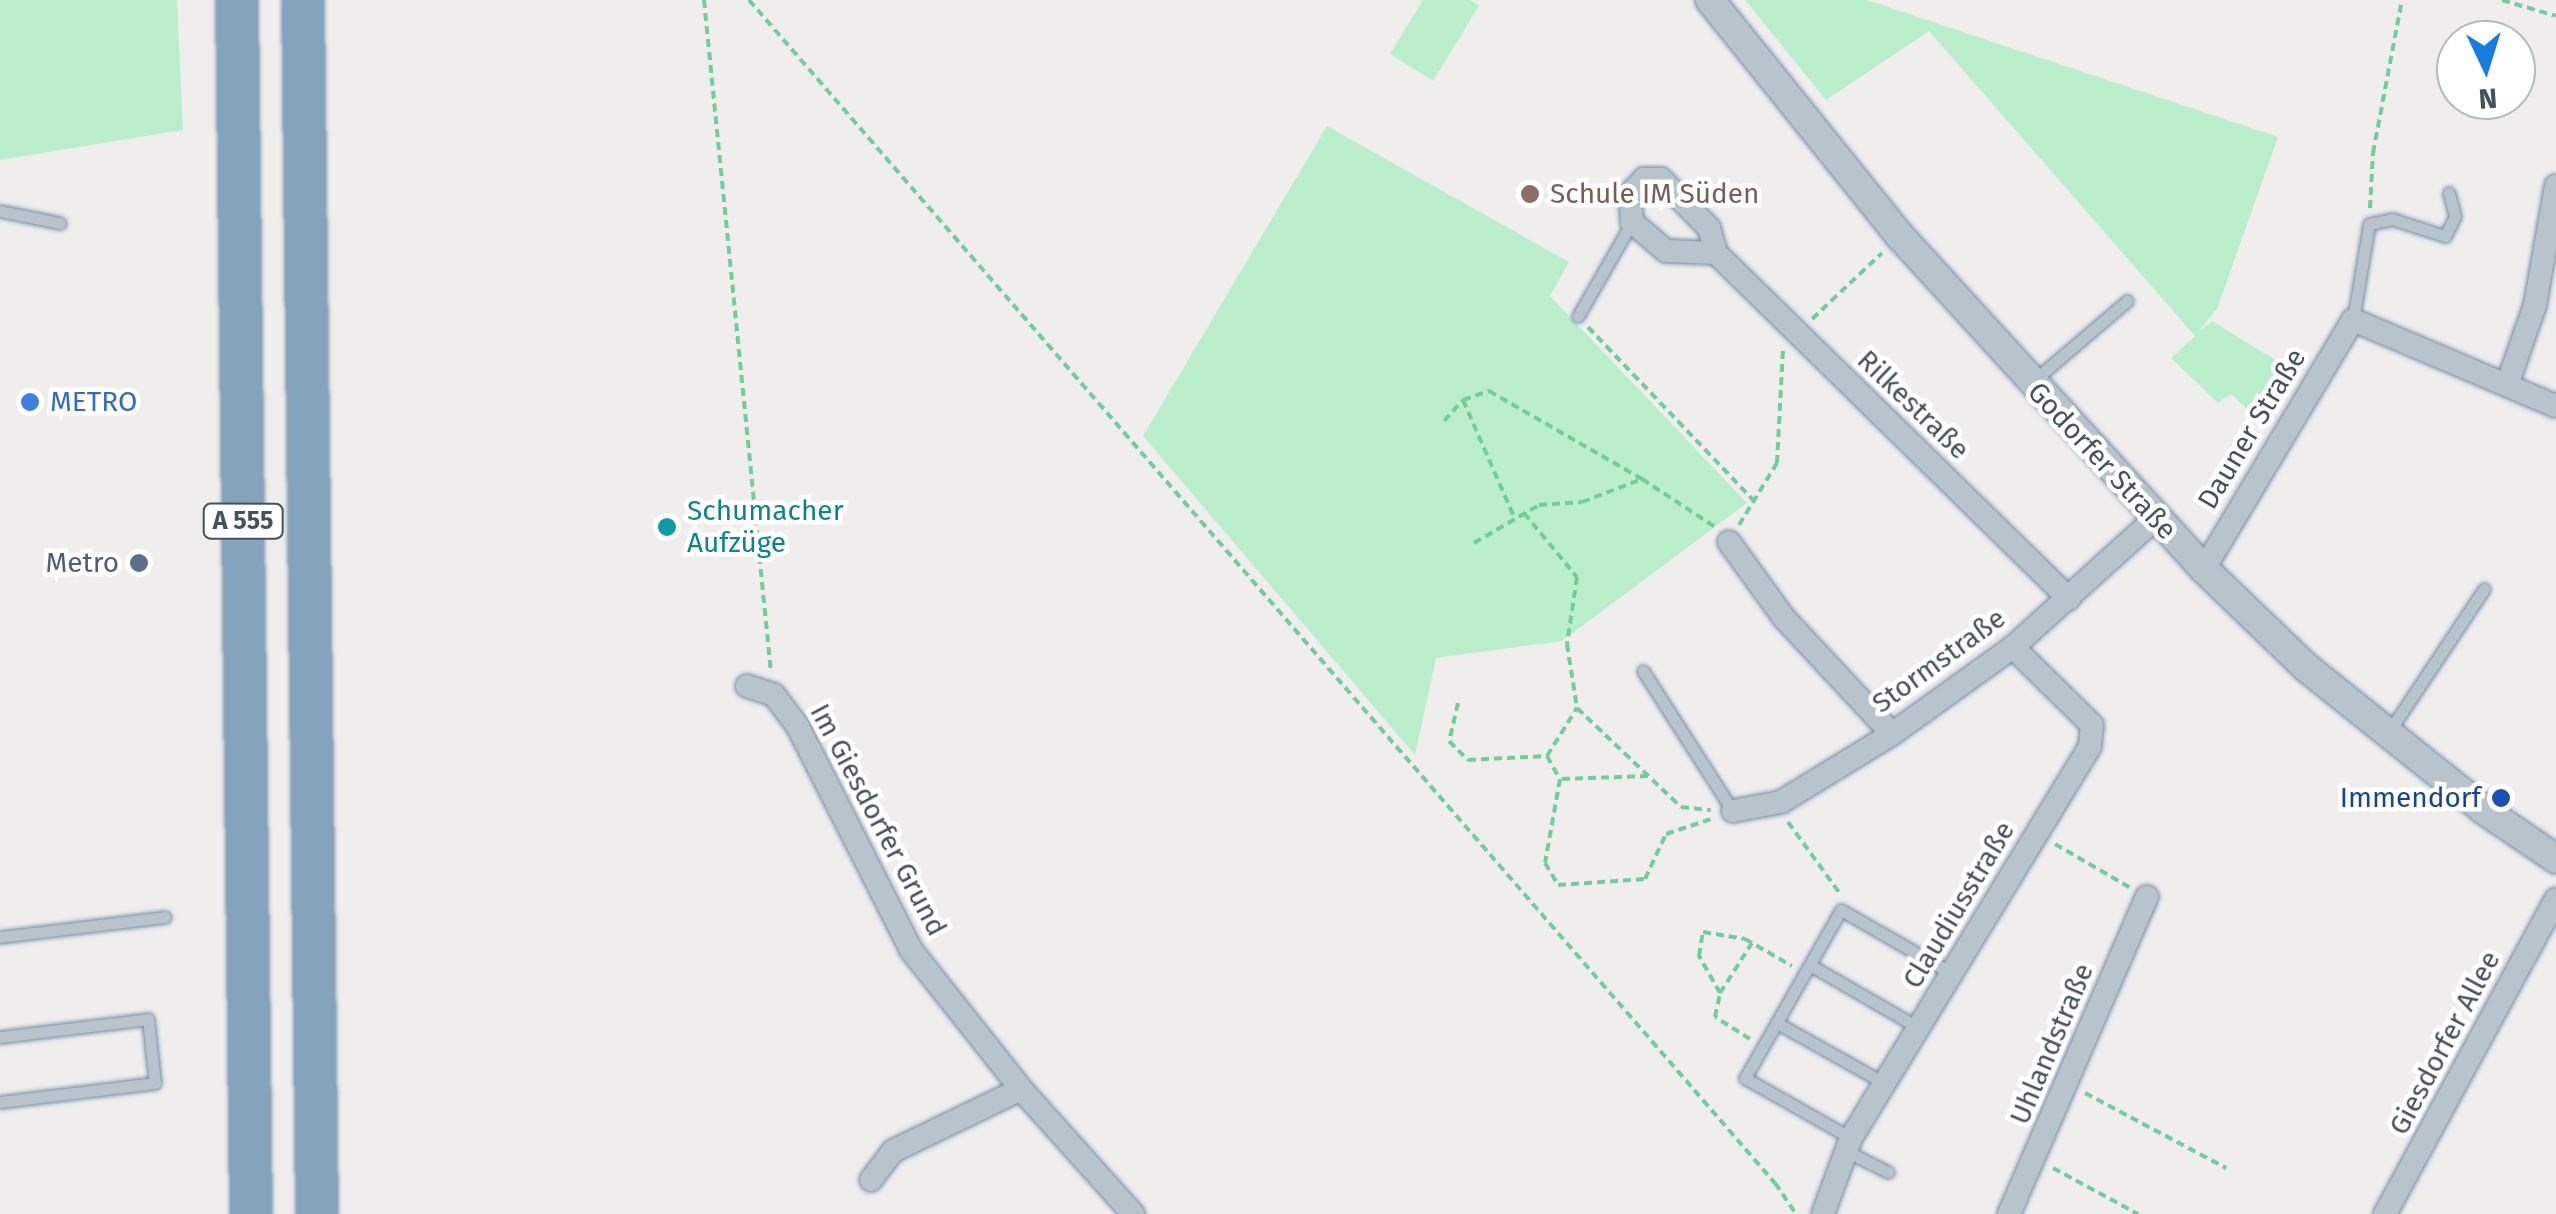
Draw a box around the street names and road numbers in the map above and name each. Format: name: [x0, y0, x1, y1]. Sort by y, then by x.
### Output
street label: Rilkestraße: [1850, 343, 1976, 467]
street label: Dauner Straße: [2191, 343, 2313, 515]
street label: Godorfer Straße: [2021, 375, 2183, 547]
road number: A 555: [200, 501, 286, 541]
street label: Stormstraße: [1866, 601, 2012, 721]
street label: Im Giesdorfer Grund: [803, 698, 953, 942]
street label: Claudiusstraße: [1896, 815, 2022, 995]
street label: Giesdorfer Allee: [2382, 945, 2508, 1141]
street label: Uhlandstraße: [2003, 959, 2101, 1129]

